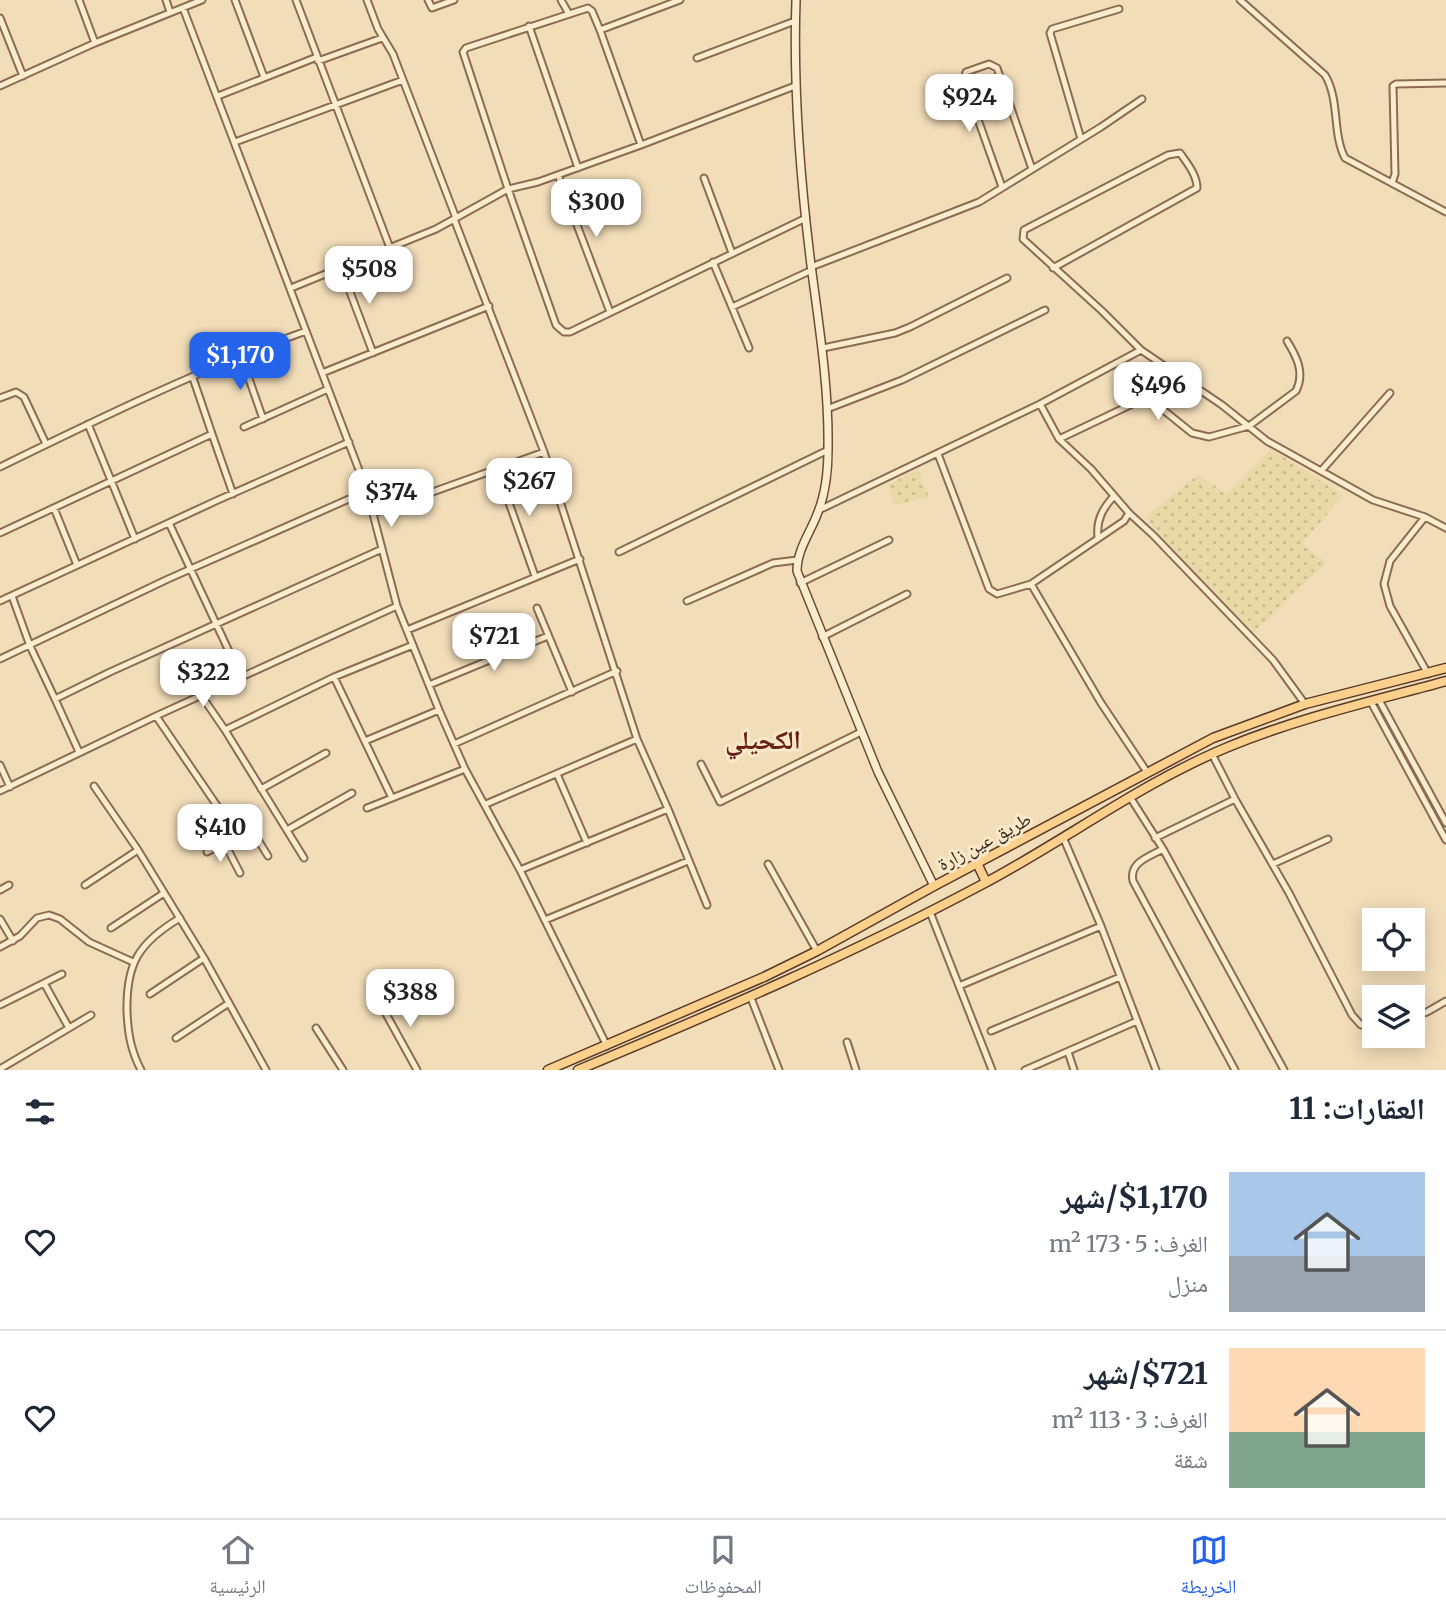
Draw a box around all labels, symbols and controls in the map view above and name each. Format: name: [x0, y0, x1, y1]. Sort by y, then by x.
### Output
pin: $924: [928, 74, 1010, 134]
text: $924: [941, 82, 997, 111]
pin: $300: [555, 180, 637, 239]
text: $300: [567, 187, 625, 216]
pin: $508: [328, 246, 410, 306]
text: $508: [341, 254, 397, 283]
pin: $1,170: [183, 332, 297, 392]
text: $1,170: [205, 340, 275, 369]
pin: $496: [1117, 362, 1199, 422]
text: $496: [1130, 370, 1186, 399]
pin: $267: [488, 458, 570, 518]
text: $267: [502, 466, 556, 495]
pin: $374: [350, 470, 432, 529]
text: $374: [365, 477, 417, 506]
pin: $721: [453, 614, 535, 673]
text: $721: [468, 621, 520, 650]
pin: $322: [162, 650, 244, 709]
text: $322: [176, 657, 230, 686]
district label: الكحيلي: [725, 723, 801, 760]
pin: $410: [179, 804, 261, 864]
street label: طريق عين زارة: [933, 806, 1035, 876]
text: $410: [193, 812, 247, 841]
map controls: [1362, 908, 1425, 1048]
button: locate: [1362, 908, 1425, 971]
pin: $388: [369, 970, 451, 1029]
text: $388: [382, 977, 438, 1006]
button: layers: [1362, 985, 1425, 1048]
text: العقارات: 11: [1289, 1089, 1425, 1127]
icon: filters: [21, 1093, 59, 1131]
text: $1,170/شهر: [1061, 1178, 1208, 1216]
icon: home: [1285, 1200, 1369, 1284]
icon: heart: [21, 1223, 59, 1261]
text: الغرف: 5 · 173 m²: [1049, 1229, 1208, 1258]
text: منزل: [1168, 1269, 1208, 1298]
text: $721/شهر: [1084, 1354, 1208, 1392]
icon: home: [1285, 1376, 1369, 1460]
icon: heart: [21, 1399, 59, 1437]
text: الغرف: 3 · 113 m²: [1052, 1405, 1208, 1434]
text: شقة: [1174, 1445, 1208, 1474]
tab: الرئيسية: [209, 1531, 266, 1605]
tab: المحفوظات: [685, 1531, 762, 1605]
tab: الخريطة: [1181, 1531, 1237, 1605]

